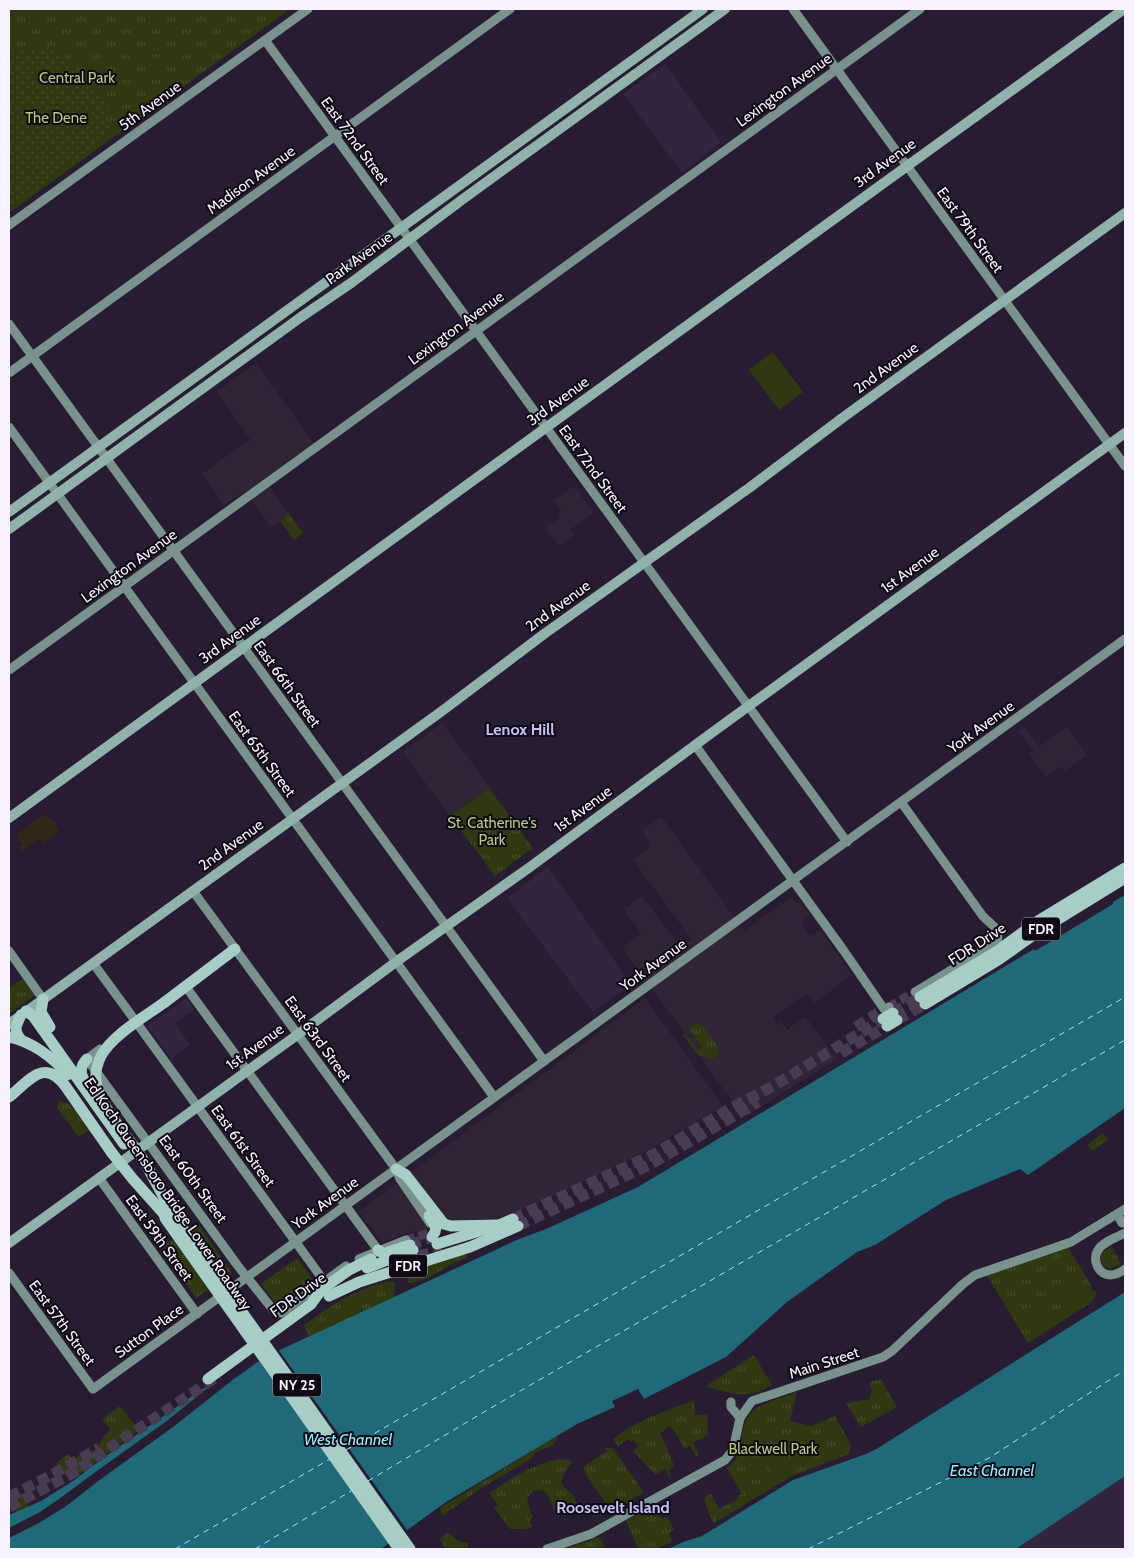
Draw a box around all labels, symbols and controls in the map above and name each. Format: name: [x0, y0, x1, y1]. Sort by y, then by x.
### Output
street label: Lexington Avenue: [733, 49, 836, 131]
park label: Central Park: [39, 69, 115, 87]
street label: 5th Avenue: [115, 77, 185, 135]
street label: East 72nd Street: [317, 94, 393, 188]
park label: The Dene: [25, 109, 87, 127]
street label: 3rd Avenue: [851, 134, 920, 191]
street label: Madison Avenue: [203, 142, 299, 218]
street label: East 79th Street: [933, 184, 1007, 276]
street label: Park Avenue: [322, 228, 396, 288]
street label: Lexington Avenue: [405, 287, 508, 369]
street label: 2nd Avenue: [850, 338, 922, 397]
street label: 3rd Avenue: [524, 372, 593, 429]
street label: East 72nd Street: [555, 422, 631, 516]
street label: Lexington Avenue: [78, 525, 181, 607]
street label: 1st Avenue: [878, 543, 943, 597]
street label: 2nd Avenue: [522, 576, 594, 635]
street label: 3rd Avenue: [196, 610, 265, 667]
street label: East 66th Street: [250, 637, 324, 731]
street label: York Avenue: [943, 697, 1018, 758]
street label: East 65th Street: [225, 707, 299, 801]
district label: Lenox Hill: [485, 720, 555, 739]
street label: 1st Avenue: [551, 782, 616, 836]
park label: St. Catherine's Park: [447, 814, 537, 849]
street label: 2nd Avenue: [195, 815, 267, 874]
road number: FDR: [1022, 918, 1060, 941]
street label: FDR Drive: [945, 919, 1009, 969]
street label: York Avenue: [615, 935, 690, 996]
street label: East 63rd Street: [281, 993, 355, 1085]
street label: 1st Avenue: [223, 1020, 288, 1074]
street label: Ed Koch Queensboro Bridge Lower Roadway: [80, 1074, 256, 1314]
street label: East 61st Street: [207, 1102, 279, 1190]
street label: East 60th Street: [155, 1132, 231, 1226]
street label: York Avenue: [287, 1173, 362, 1234]
street label: East 59th Street: [122, 1191, 196, 1285]
road number: FDR: [389, 1254, 427, 1278]
street label: FDR Drive: [266, 1268, 330, 1321]
street label: East 57th Street: [25, 1277, 99, 1369]
street label: Sutton Place: [111, 1300, 187, 1362]
street label: Main Street: [787, 1343, 861, 1383]
road number: NY 25: [273, 1374, 321, 1396]
water label: West Channel: [304, 1430, 393, 1449]
park label: Blackwell Park: [728, 1440, 818, 1458]
water label: East Channel: [950, 1461, 1035, 1480]
district label: Roosevelt Island: [556, 1498, 670, 1517]

